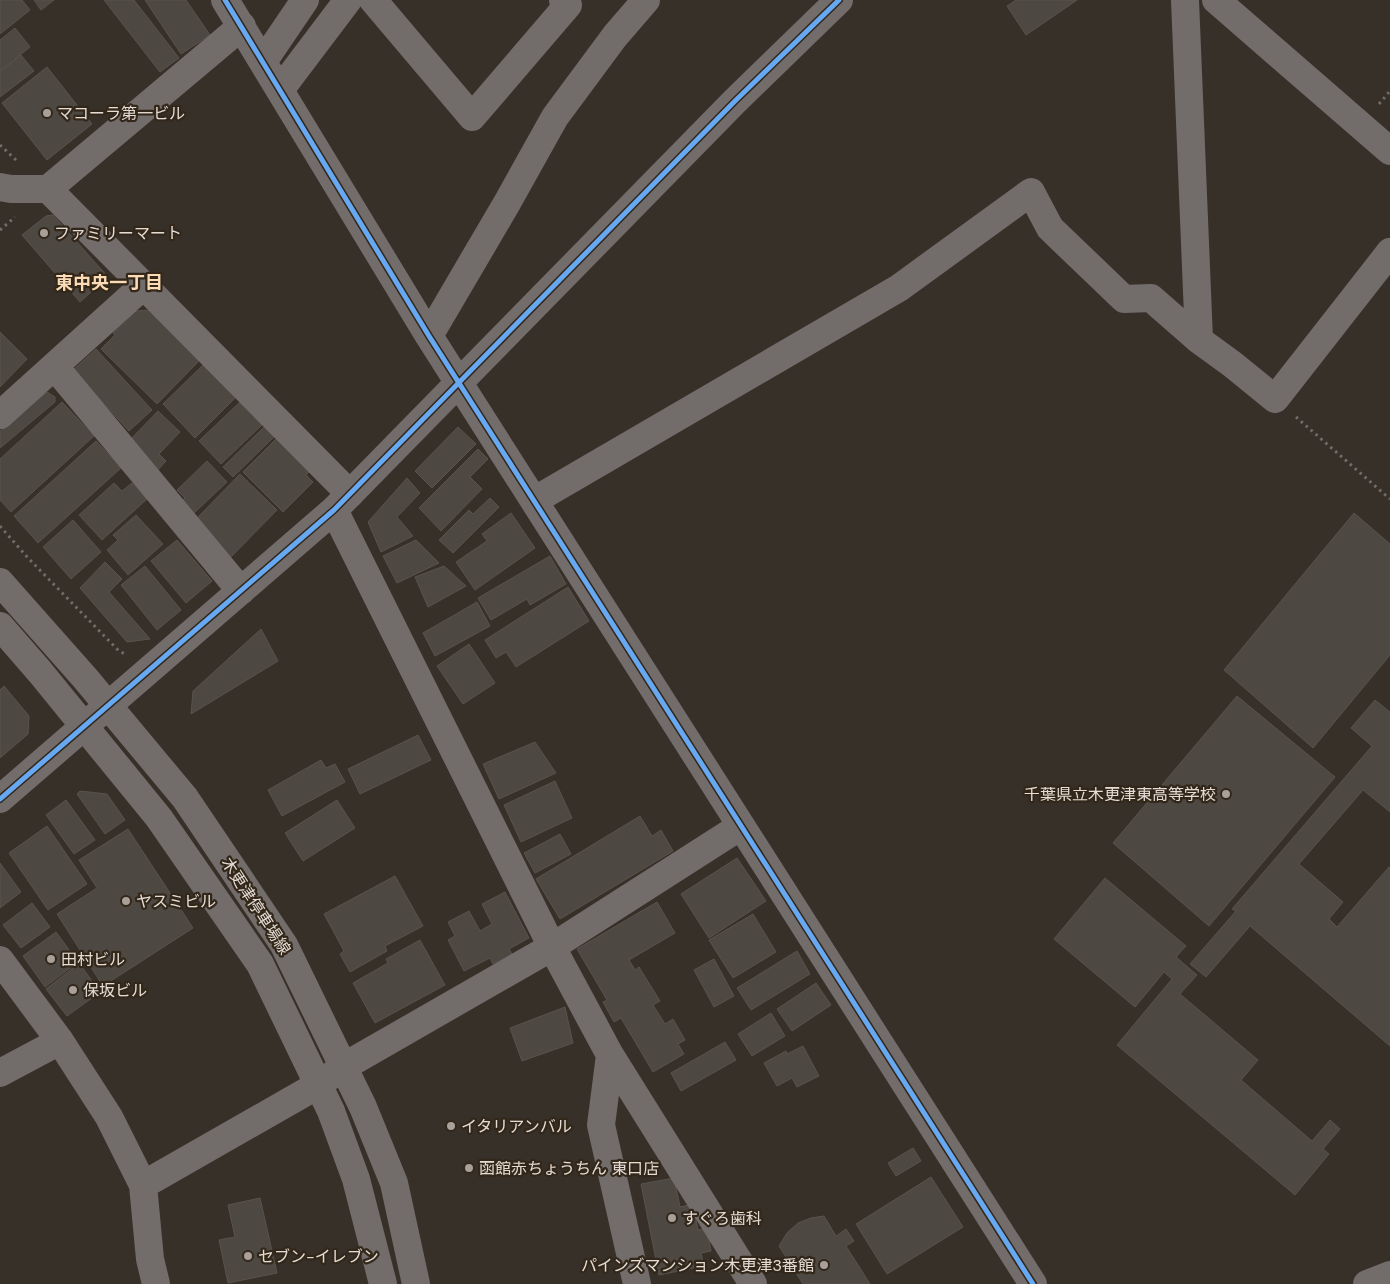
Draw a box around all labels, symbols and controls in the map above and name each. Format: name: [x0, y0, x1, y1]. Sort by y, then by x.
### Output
place label: マコーラ第一ビル: [57, 103, 185, 124]
marker: マコーラ第一ビル: [41, 107, 53, 119]
place label: ファミリーマート: [54, 223, 182, 244]
marker: ファミリーマート: [38, 227, 50, 239]
district label: 東中央一丁目: [55, 271, 163, 295]
place label: 千葉県立木更津東高等学校: [1024, 784, 1216, 805]
marker: 千葉県立木更津東高等学校: [1220, 788, 1232, 800]
street label: 木更津停車場線: [217, 853, 295, 959]
place label: ヤスミビル: [136, 891, 216, 912]
marker: ヤスミビル: [120, 895, 132, 907]
place label: 田村ビル: [61, 949, 125, 970]
marker: 田村ビル: [45, 953, 57, 965]
place label: 保坂ビル: [83, 980, 147, 1001]
marker: 保坂ビル: [67, 984, 79, 996]
place label: イタリアンバル: [461, 1116, 572, 1137]
marker: イタリアンバル: [445, 1120, 457, 1132]
place label: 函館赤ちょうちん 東口店: [479, 1158, 659, 1179]
marker: 函館赤ちょうちん 東口店: [463, 1162, 475, 1174]
place label: すぐろ歯科: [682, 1208, 762, 1229]
marker: すぐろ歯科: [666, 1212, 678, 1224]
place label: セブン-イレブン: [258, 1246, 379, 1267]
marker: セブン-イレブン: [242, 1250, 254, 1262]
place label: パインズマンション木更津3番館: [581, 1255, 814, 1276]
marker: パインズマンション木更津3番館: [818, 1259, 830, 1271]

